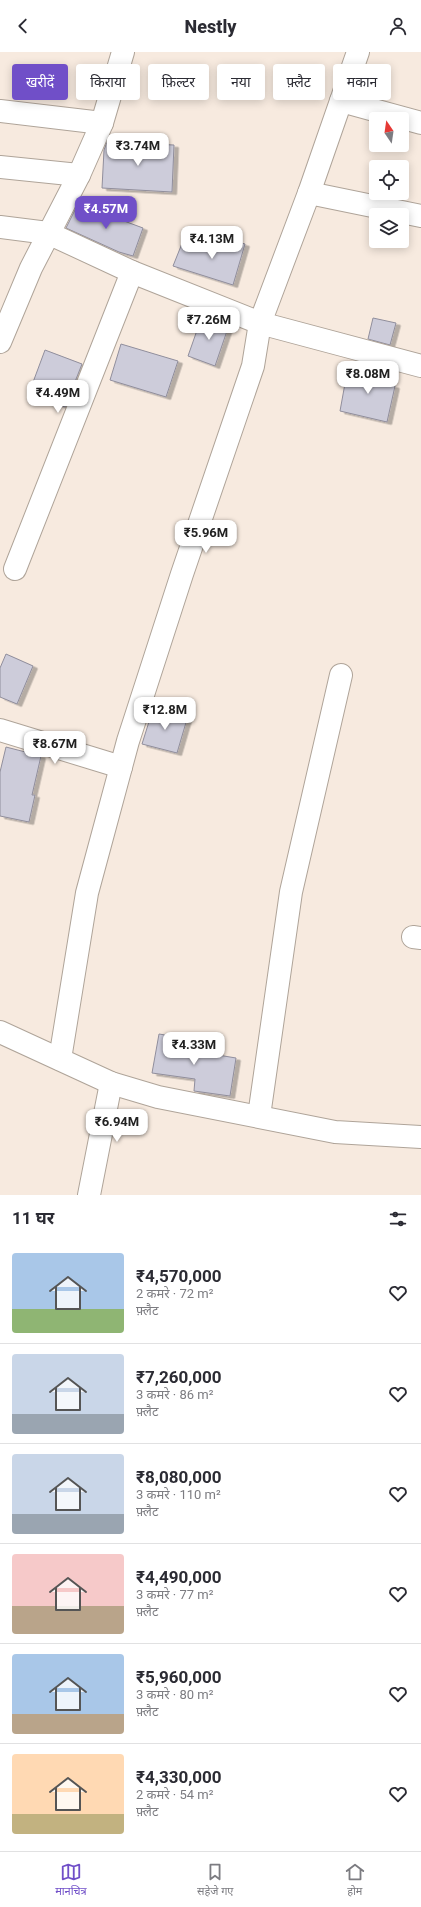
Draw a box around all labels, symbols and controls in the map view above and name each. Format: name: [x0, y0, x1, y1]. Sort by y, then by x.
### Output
icon: back: [12, 15, 34, 37]
icon: person: [387, 15, 409, 37]
text: Nestly: [185, 16, 236, 37]
chip: खरीदें: [12, 64, 68, 100]
chip: किराया: [76, 64, 140, 100]
chip: फ़िल्टर: [148, 64, 209, 100]
chip: नया: [217, 64, 265, 100]
chip: फ़्लैट: [273, 64, 325, 100]
chip: मकान: [333, 64, 391, 100]
north arrow: [369, 112, 409, 152]
map controls: [369, 112, 409, 248]
pin: ₹3.74M: [105, 133, 171, 167]
text: ₹3.74M: [116, 138, 160, 153]
button: locate: [369, 160, 409, 200]
pin: ₹4.57M: [73, 196, 139, 230]
text: ₹4.57M: [84, 201, 128, 216]
button: layers: [369, 208, 409, 248]
pin: ₹4.13M: [179, 226, 245, 260]
text: ₹4.13M: [190, 231, 234, 246]
pin: ₹7.26M: [176, 307, 242, 341]
text: ₹7.26M: [187, 312, 231, 327]
pin: ₹8.08M: [335, 361, 401, 395]
text: ₹8.08M: [346, 366, 390, 381]
pin: ₹4.49M: [25, 380, 91, 414]
text: ₹4.49M: [36, 385, 80, 400]
pin: ₹5.96M: [173, 520, 239, 554]
text: ₹5.96M: [184, 525, 228, 540]
pin: ₹12.8M: [132, 697, 198, 731]
text: ₹12.8M: [143, 702, 187, 717]
pin: ₹8.67M: [22, 731, 88, 765]
text: ₹8.67M: [33, 736, 77, 751]
pin: ₹4.33M: [161, 1032, 227, 1066]
text: ₹4.33M: [172, 1037, 216, 1052]
pin: ₹6.94M: [84, 1109, 150, 1143]
text: ₹6.94M: [95, 1114, 139, 1129]
text: 11 घर: [12, 1208, 54, 1228]
icon: filters: [387, 1208, 409, 1230]
text: ₹4,570,000: [136, 1266, 222, 1286]
icon: home: [44, 1269, 92, 1317]
icon: heart: [387, 1282, 409, 1304]
text: 2 कमरे · 72 m²: [136, 1286, 213, 1301]
text: फ़्लैट: [136, 1303, 159, 1318]
text: ₹7,260,000: [136, 1367, 222, 1387]
icon: home: [44, 1370, 92, 1418]
icon: heart: [387, 1383, 409, 1405]
text: 3 कमरे · 86 m²: [136, 1387, 213, 1402]
text: फ़्लैट: [136, 1404, 159, 1419]
text: ₹8,080,000: [136, 1467, 222, 1487]
icon: home: [44, 1470, 92, 1518]
icon: heart: [387, 1483, 409, 1505]
text: 3 कमरे · 110 m²: [136, 1487, 221, 1502]
text: फ़्लैट: [136, 1504, 159, 1519]
text: ₹4,490,000: [136, 1567, 222, 1587]
icon: home: [44, 1570, 92, 1618]
icon: heart: [387, 1583, 409, 1605]
text: 3 कमरे · 77 m²: [136, 1587, 213, 1602]
text: फ़्लैट: [136, 1604, 159, 1619]
text: ₹5,960,000: [136, 1667, 222, 1687]
icon: home: [44, 1670, 92, 1718]
icon: heart: [387, 1683, 409, 1705]
text: 3 कमरे · 80 m²: [136, 1687, 213, 1702]
text: फ़्लैट: [136, 1704, 159, 1719]
text: ₹4,330,000: [136, 1767, 222, 1787]
icon: home: [44, 1770, 92, 1818]
icon: heart: [387, 1783, 409, 1805]
text: 2 कमरे · 54 m²: [136, 1787, 213, 1802]
text: फ़्लैट: [136, 1804, 159, 1819]
tab: मानचित्र: [55, 1861, 87, 1899]
tab: सहेजे गए: [197, 1861, 233, 1899]
tab: होम: [344, 1861, 366, 1899]

